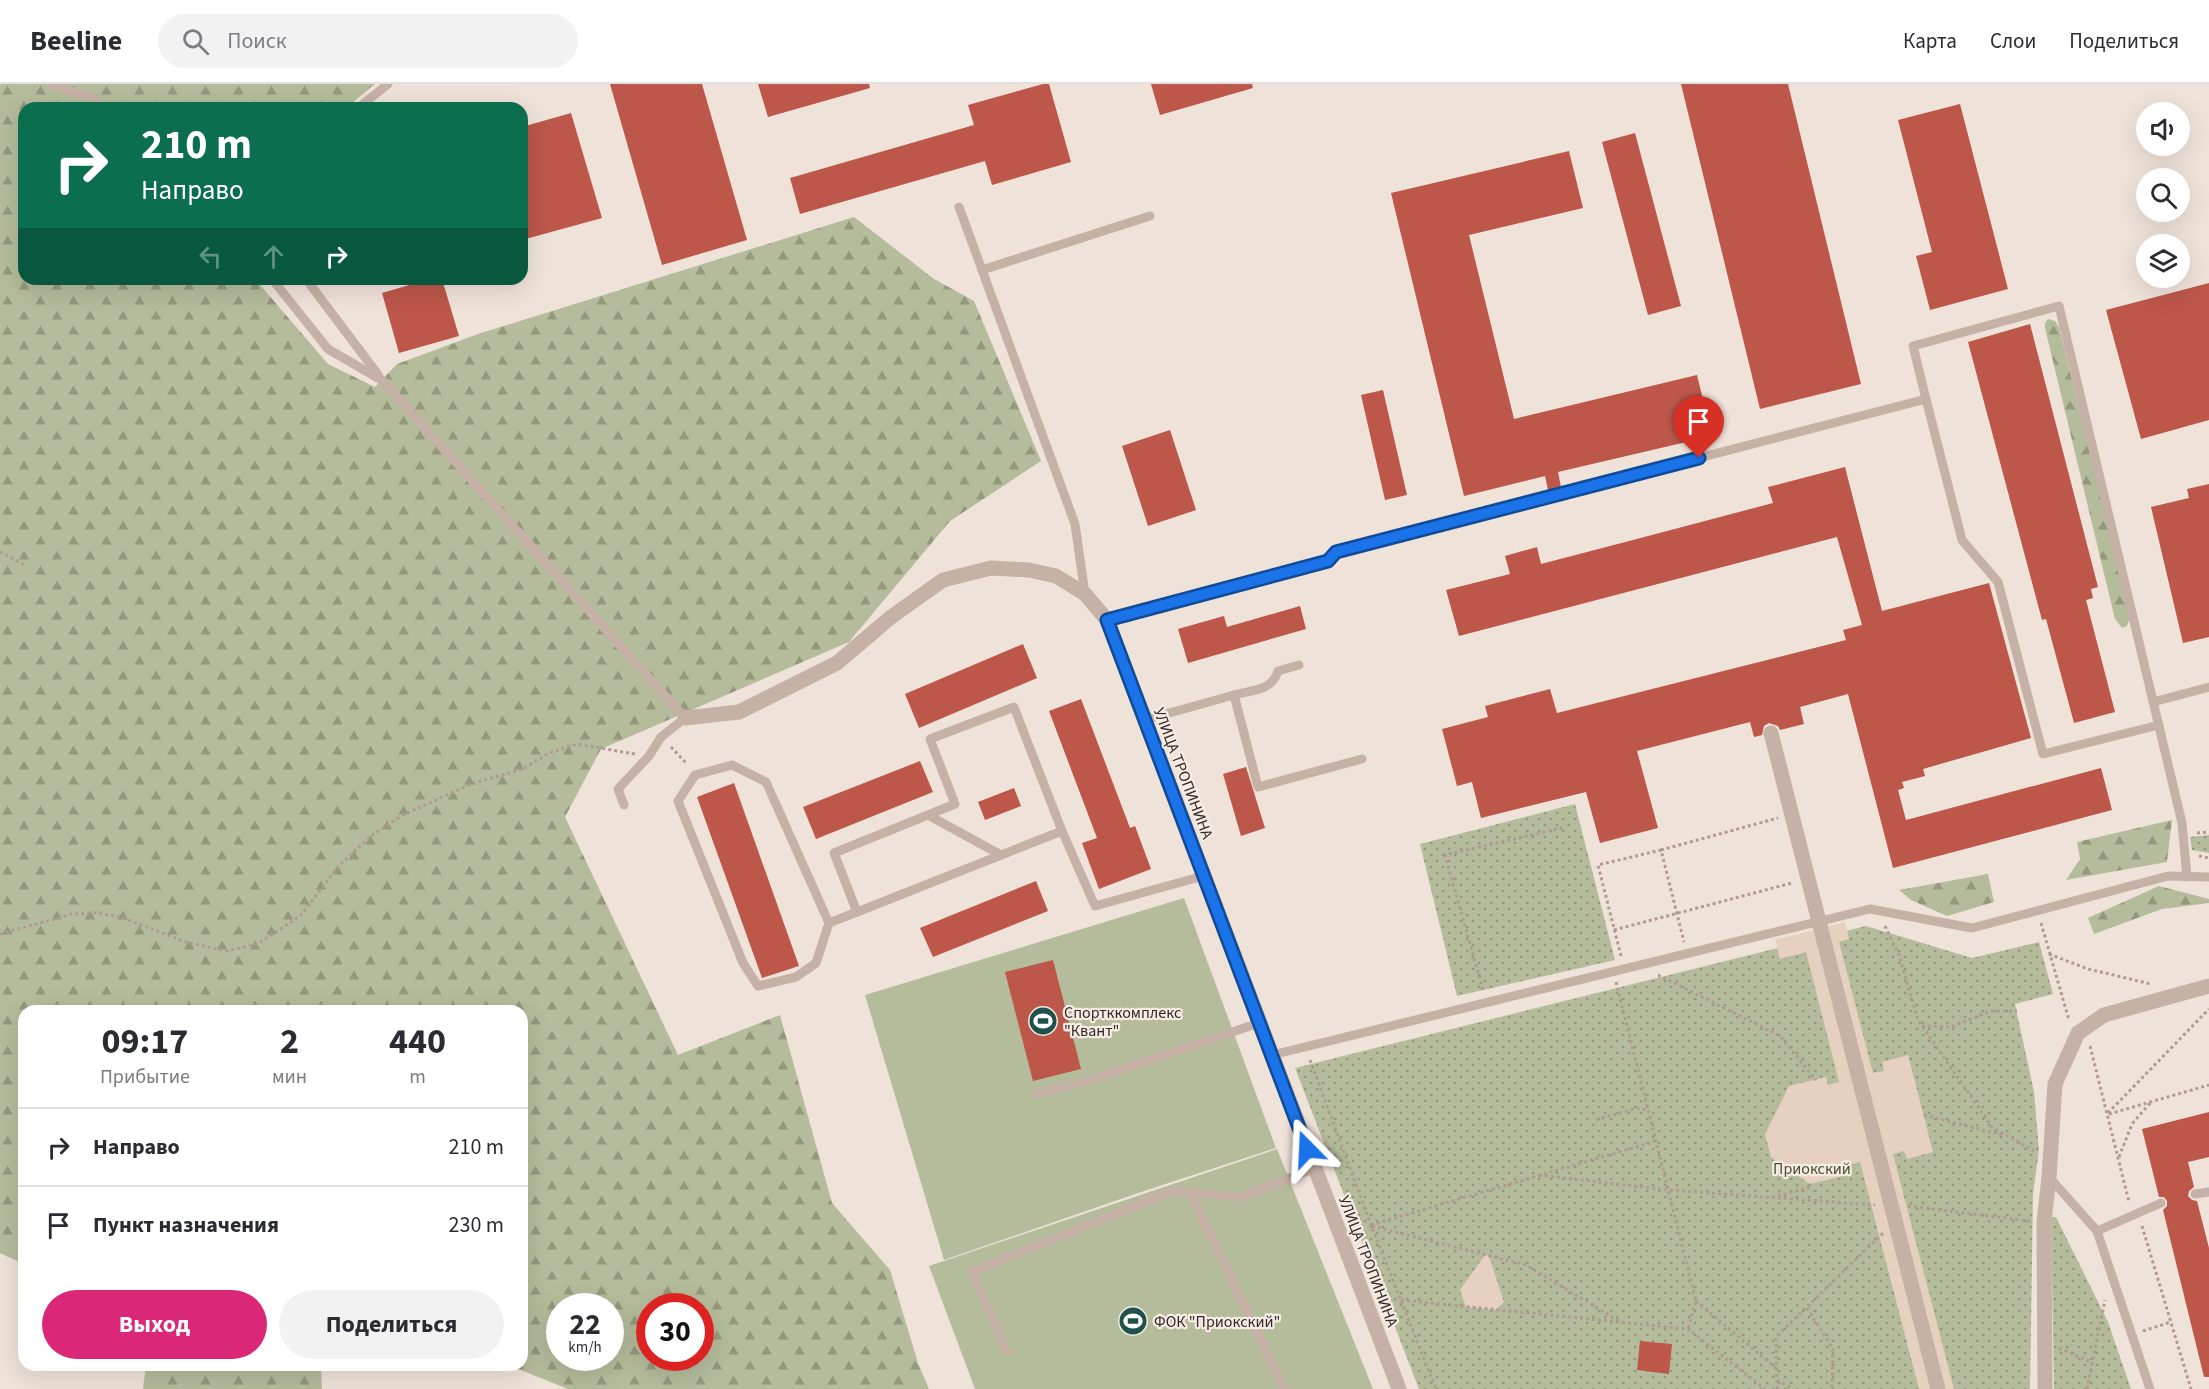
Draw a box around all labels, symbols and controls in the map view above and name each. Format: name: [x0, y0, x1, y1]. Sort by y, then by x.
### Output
search box: [158, 14, 578, 68]
text: Beeline: [30, 21, 122, 61]
icon: search: [179, 25, 212, 58]
text: Поиск: [227, 25, 287, 57]
text: Карта: [1903, 26, 1957, 56]
text: Слои: [1990, 26, 2036, 56]
text: Поделиться: [2069, 26, 2179, 56]
map controls: [2136, 102, 2190, 288]
button: sound: [2136, 102, 2190, 156]
text: 210 m: [141, 115, 252, 175]
icon: right: [42, 126, 120, 204]
button: search: [2136, 168, 2190, 222]
text: Направо: [141, 171, 244, 210]
button: layers: [2136, 234, 2190, 288]
icon: left: [194, 240, 227, 273]
icon: ahead: [257, 240, 290, 273]
icon: right: [320, 240, 353, 273]
pin: [1673, 396, 1724, 458]
icon: arrive: [1682, 405, 1715, 438]
street label: УЛИЦА ТРОПИНИНА: [1148, 704, 1218, 843]
place label: Спортккомплекс "Квант": [1064, 1002, 1181, 1042]
sports icon: Спортккомплекс "Квант": [1027, 1005, 1059, 1037]
text: 09:17: [102, 1016, 188, 1067]
text: 2: [280, 1016, 299, 1067]
text: 440: [389, 1016, 446, 1067]
text: Прибытие: [100, 1063, 190, 1091]
text: мин: [272, 1063, 307, 1091]
text: m: [409, 1063, 426, 1091]
position arrow: [1275, 1117, 1339, 1181]
icon: right: [42, 1131, 75, 1164]
text: Направо: [93, 1131, 180, 1163]
text: 210 m: [449, 1131, 504, 1163]
park label: Приокский: [1773, 1158, 1851, 1180]
street label: УЛИЦА ТРОПИНИНА: [1333, 1192, 1403, 1331]
icon: arrive: [42, 1209, 75, 1242]
text: Пункт назначения: [93, 1209, 279, 1241]
text: 230 m: [449, 1209, 504, 1241]
button: Выход: [42, 1290, 267, 1359]
button: Поделиться: [279, 1290, 504, 1359]
speed limit sign: 30: [636, 1293, 714, 1371]
text: 22: [569, 1303, 601, 1346]
sports icon: ФОК "Приокский": [1117, 1305, 1149, 1337]
place label: ФОК "Приокский": [1154, 1311, 1280, 1333]
text: km/h: [568, 1337, 602, 1358]

